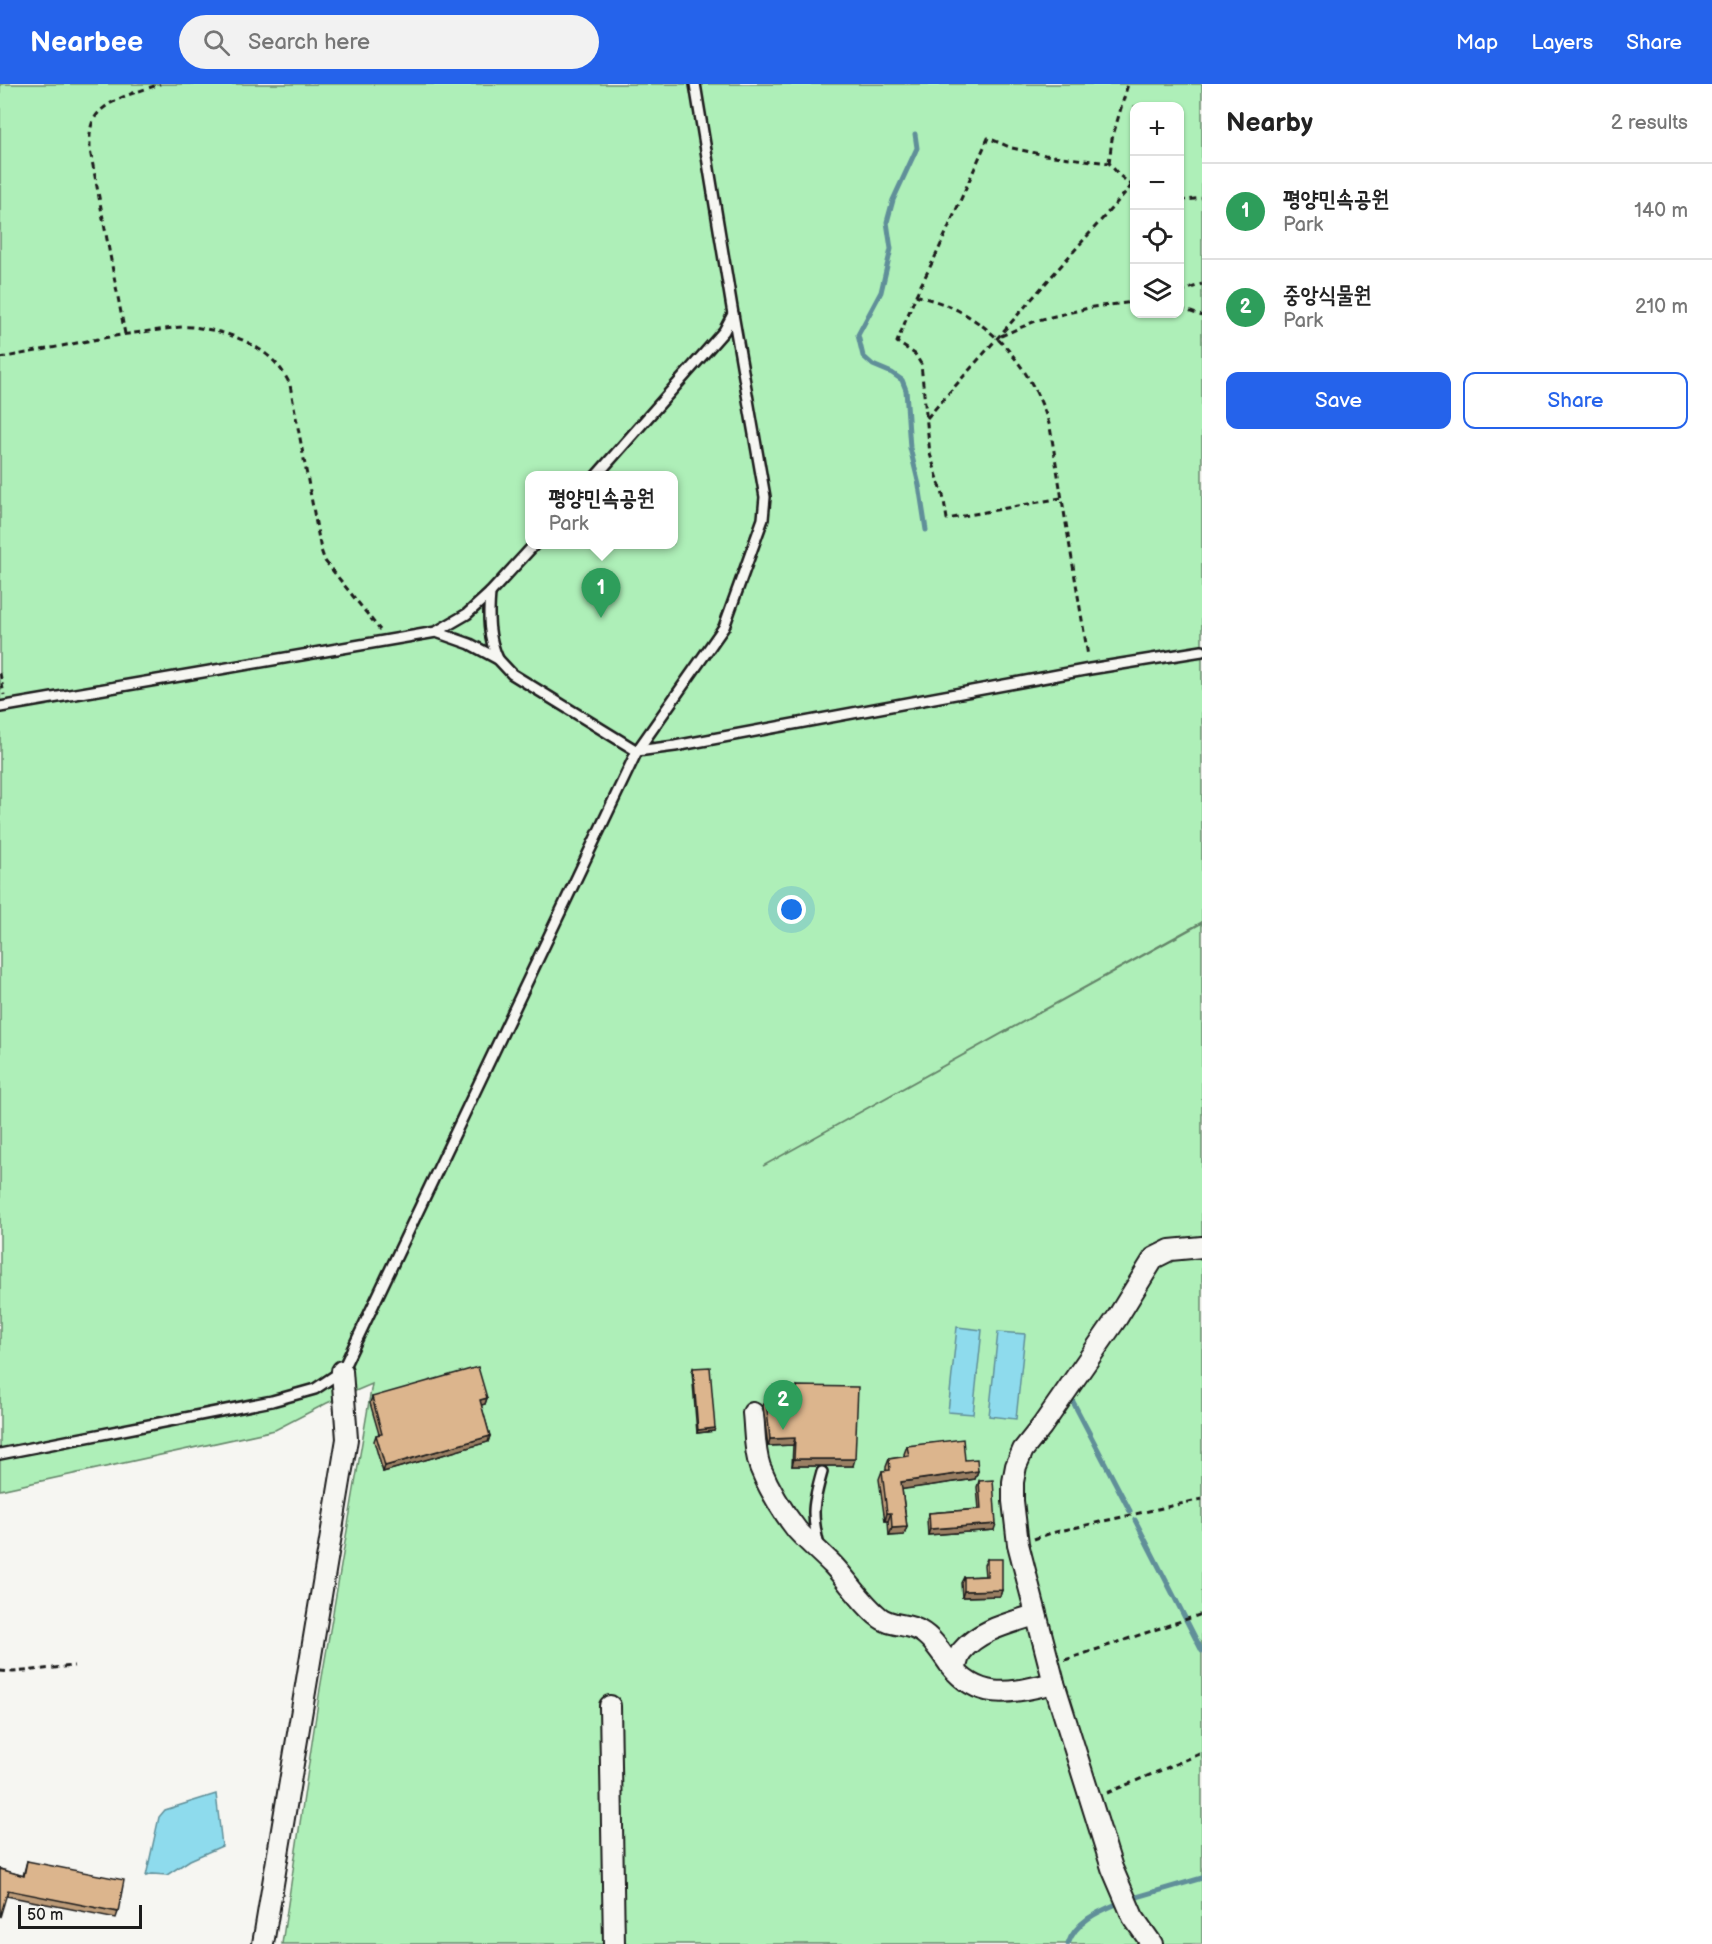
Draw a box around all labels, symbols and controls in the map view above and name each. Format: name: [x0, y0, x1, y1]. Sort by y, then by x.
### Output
search box: [179, 15, 599, 69]
text: Nearbee: [30, 26, 143, 59]
icon: search: [200, 26, 233, 59]
text: Search here: [248, 29, 370, 56]
text: Map: [1456, 30, 1498, 55]
text: Layers: [1531, 30, 1593, 55]
text: Share: [1626, 30, 1682, 55]
map controls: [1130, 102, 1184, 318]
button: +: [1130, 102, 1184, 156]
text: Nearby: [1226, 108, 1313, 139]
text: 2 results: [1611, 111, 1688, 135]
button: −: [1130, 156, 1184, 210]
text: 평양민속공원: [1283, 186, 1389, 213]
text: 1: [1241, 199, 1250, 223]
text: 140 m: [1634, 199, 1688, 223]
button: locate: [1130, 210, 1184, 264]
text: Park: [1283, 213, 1323, 237]
button: layers: [1130, 264, 1184, 318]
text: 중앙식물원: [1283, 282, 1372, 309]
text: 2: [1240, 295, 1251, 319]
text: 210 m: [1635, 295, 1688, 319]
text: Park: [1283, 309, 1323, 333]
button: Save: [1226, 372, 1451, 429]
button: Share: [1463, 372, 1688, 429]
popup: [525, 471, 678, 549]
text: 평양민속공원: [548, 485, 655, 512]
text: Park: [548, 512, 589, 536]
pin: 1: [582, 568, 620, 618]
your location: [777, 895, 806, 924]
pin: 2: [764, 1380, 802, 1430]
scale bar: [18, 1902, 142, 1930]
text: 50 m: [27, 1906, 63, 1925]

